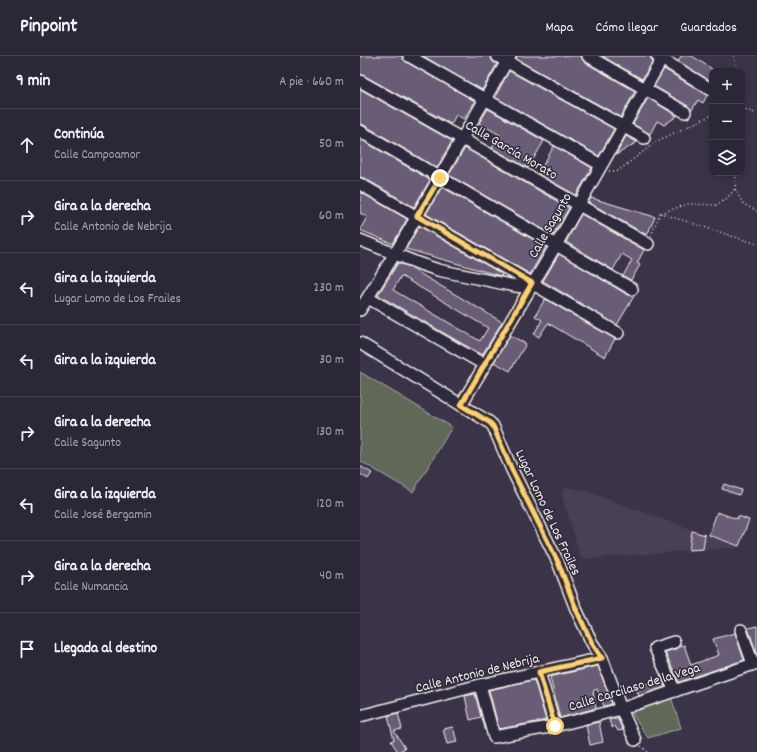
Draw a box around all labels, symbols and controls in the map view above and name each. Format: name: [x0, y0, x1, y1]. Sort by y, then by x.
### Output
text: Pinpoint: [20, 14, 77, 41]
text: Mapa: [546, 18, 573, 38]
text: Cómo llegar: [595, 18, 658, 38]
text: Guardados: [680, 18, 737, 38]
map controls: [709, 68, 745, 176]
button: +: [709, 68, 745, 104]
text: 9 min: [16, 70, 50, 94]
text: A pie · 660 m: [279, 73, 344, 92]
button: −: [709, 104, 745, 140]
street label: Calle García Morato: [461, 116, 561, 185]
text: Continúa: [54, 124, 104, 146]
icon: ahead: [16, 134, 38, 156]
text: 50 m: [319, 135, 344, 154]
button: layers: [709, 140, 745, 176]
text: Calle Campoamor: [54, 146, 140, 165]
route end: [431, 169, 449, 187]
street label: Calle Sagunto: [524, 190, 577, 262]
text: Gira a la derecha: [54, 196, 151, 218]
icon: right: [16, 206, 38, 228]
text: 60 m: [319, 207, 344, 226]
text: Calle Antonio de Nebrija: [54, 218, 172, 237]
text: Gira a la izquierda: [54, 268, 155, 290]
icon: left: [16, 278, 38, 300]
text: 230 m: [314, 279, 344, 298]
text: Lugar Lomo de Los Frailes: [54, 290, 181, 309]
icon: left: [16, 350, 38, 372]
text: Gira a la izquierda: [54, 350, 155, 372]
text: 30 m: [319, 351, 344, 370]
text: Gira a la derecha: [54, 412, 151, 434]
icon: right: [16, 422, 38, 444]
text: 130 m: [316, 423, 344, 442]
text: Calle Sagunto: [54, 434, 121, 453]
street label: Lugar Lomo de Los Frailes: [509, 447, 585, 579]
text: Gira a la izquierda: [54, 484, 155, 506]
icon: left: [16, 494, 38, 516]
text: 120 m: [316, 495, 344, 514]
text: Calle José Bergamin: [54, 506, 152, 525]
text: Gira a la derecha: [54, 556, 151, 578]
icon: right: [16, 566, 38, 588]
text: 40 m: [320, 567, 344, 586]
text: Calle Numancia: [54, 578, 128, 597]
icon: arrive: [16, 638, 38, 660]
text: Llegada al destino: [54, 638, 157, 660]
street label: Calle Antonio de Nebrija: [414, 649, 542, 699]
street label: Calle Carcilaso de la Vega: [567, 658, 703, 717]
route start: [546, 717, 564, 735]

